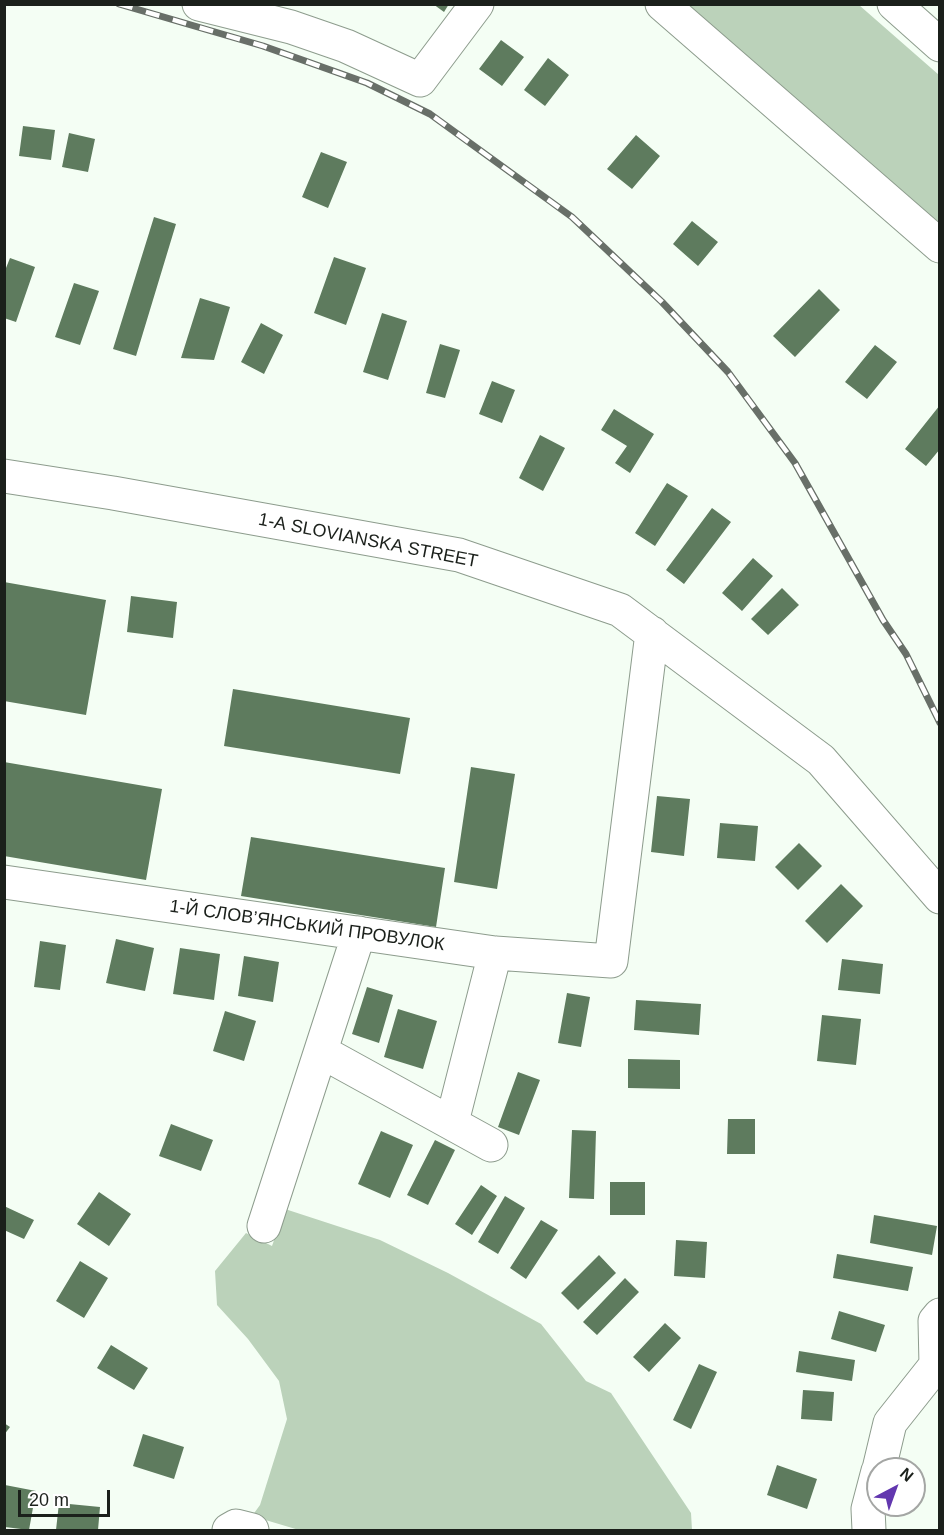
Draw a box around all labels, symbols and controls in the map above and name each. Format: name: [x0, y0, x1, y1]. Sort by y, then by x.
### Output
street label: 1-A SLOVIANSKA STREET: [256, 509, 480, 573]
street label: 1-Й СЛОВ’ЯНСЬКИЙ ПРОВУЛОК: [168, 896, 446, 956]
north arrow: [866, 1457, 926, 1517]
text: N: [897, 1464, 917, 1485]
scale bar: [21, 1478, 112, 1516]
text: 20 m: [29, 1490, 69, 1510]

